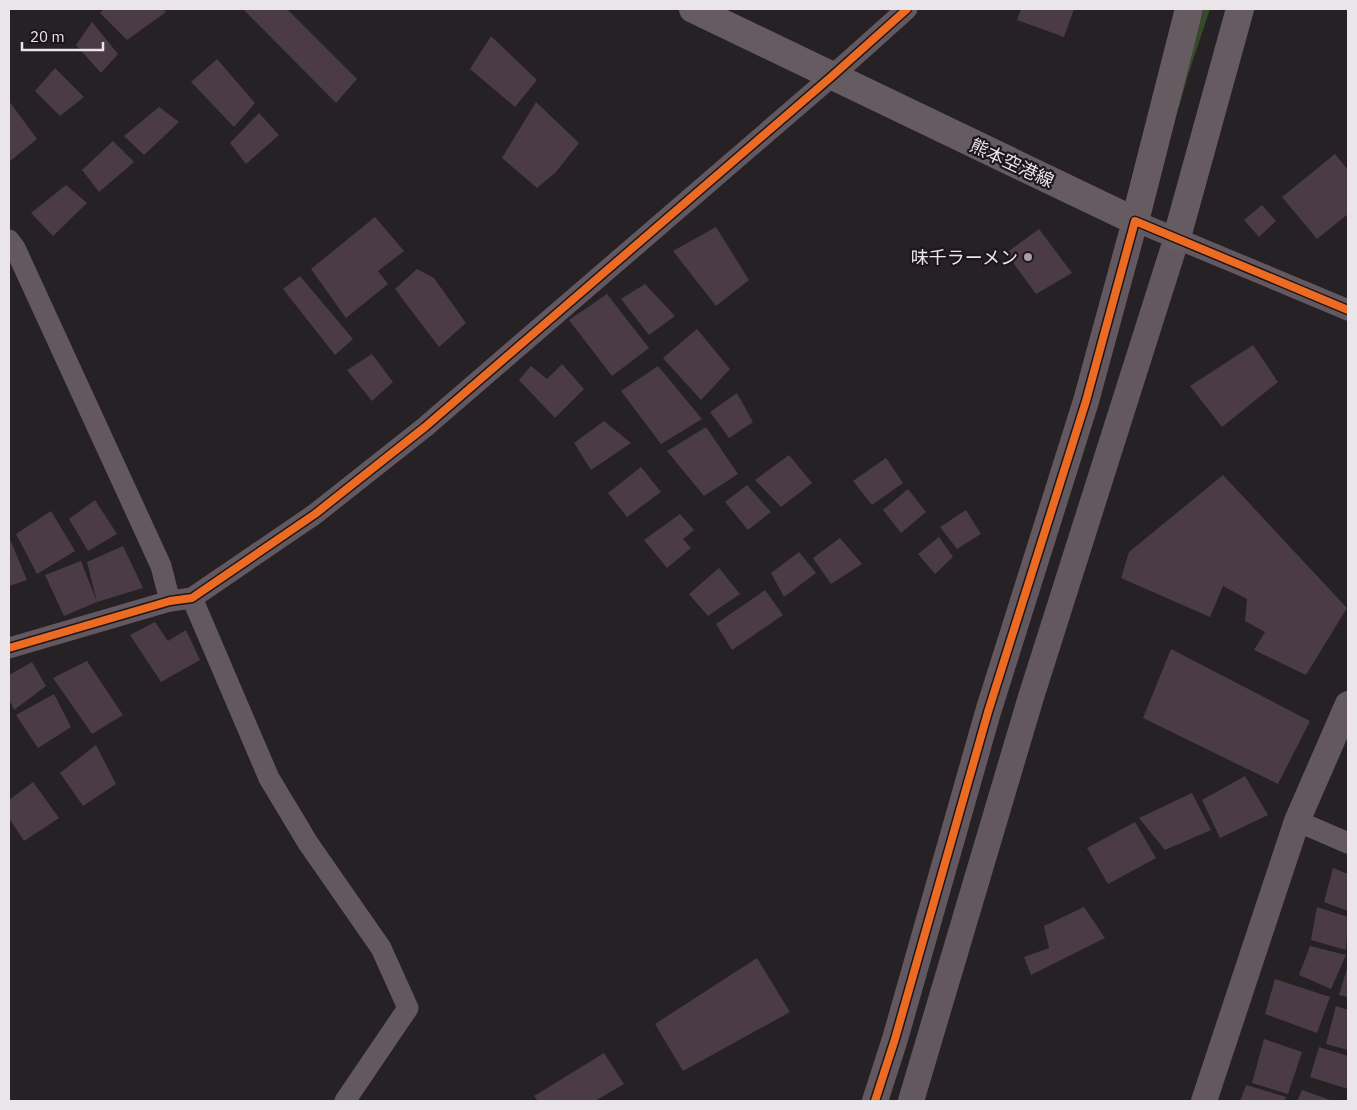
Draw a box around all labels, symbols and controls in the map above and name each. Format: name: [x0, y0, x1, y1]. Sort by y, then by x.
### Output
scale bar: [22, 20, 104, 52]
text: 20 m: [30, 27, 65, 46]
street label: 熊本空港線: [966, 134, 1058, 192]
place label: 味千ラーメン: [911, 246, 1018, 269]
marker: 味千ラーメン: [1022, 251, 1034, 263]

